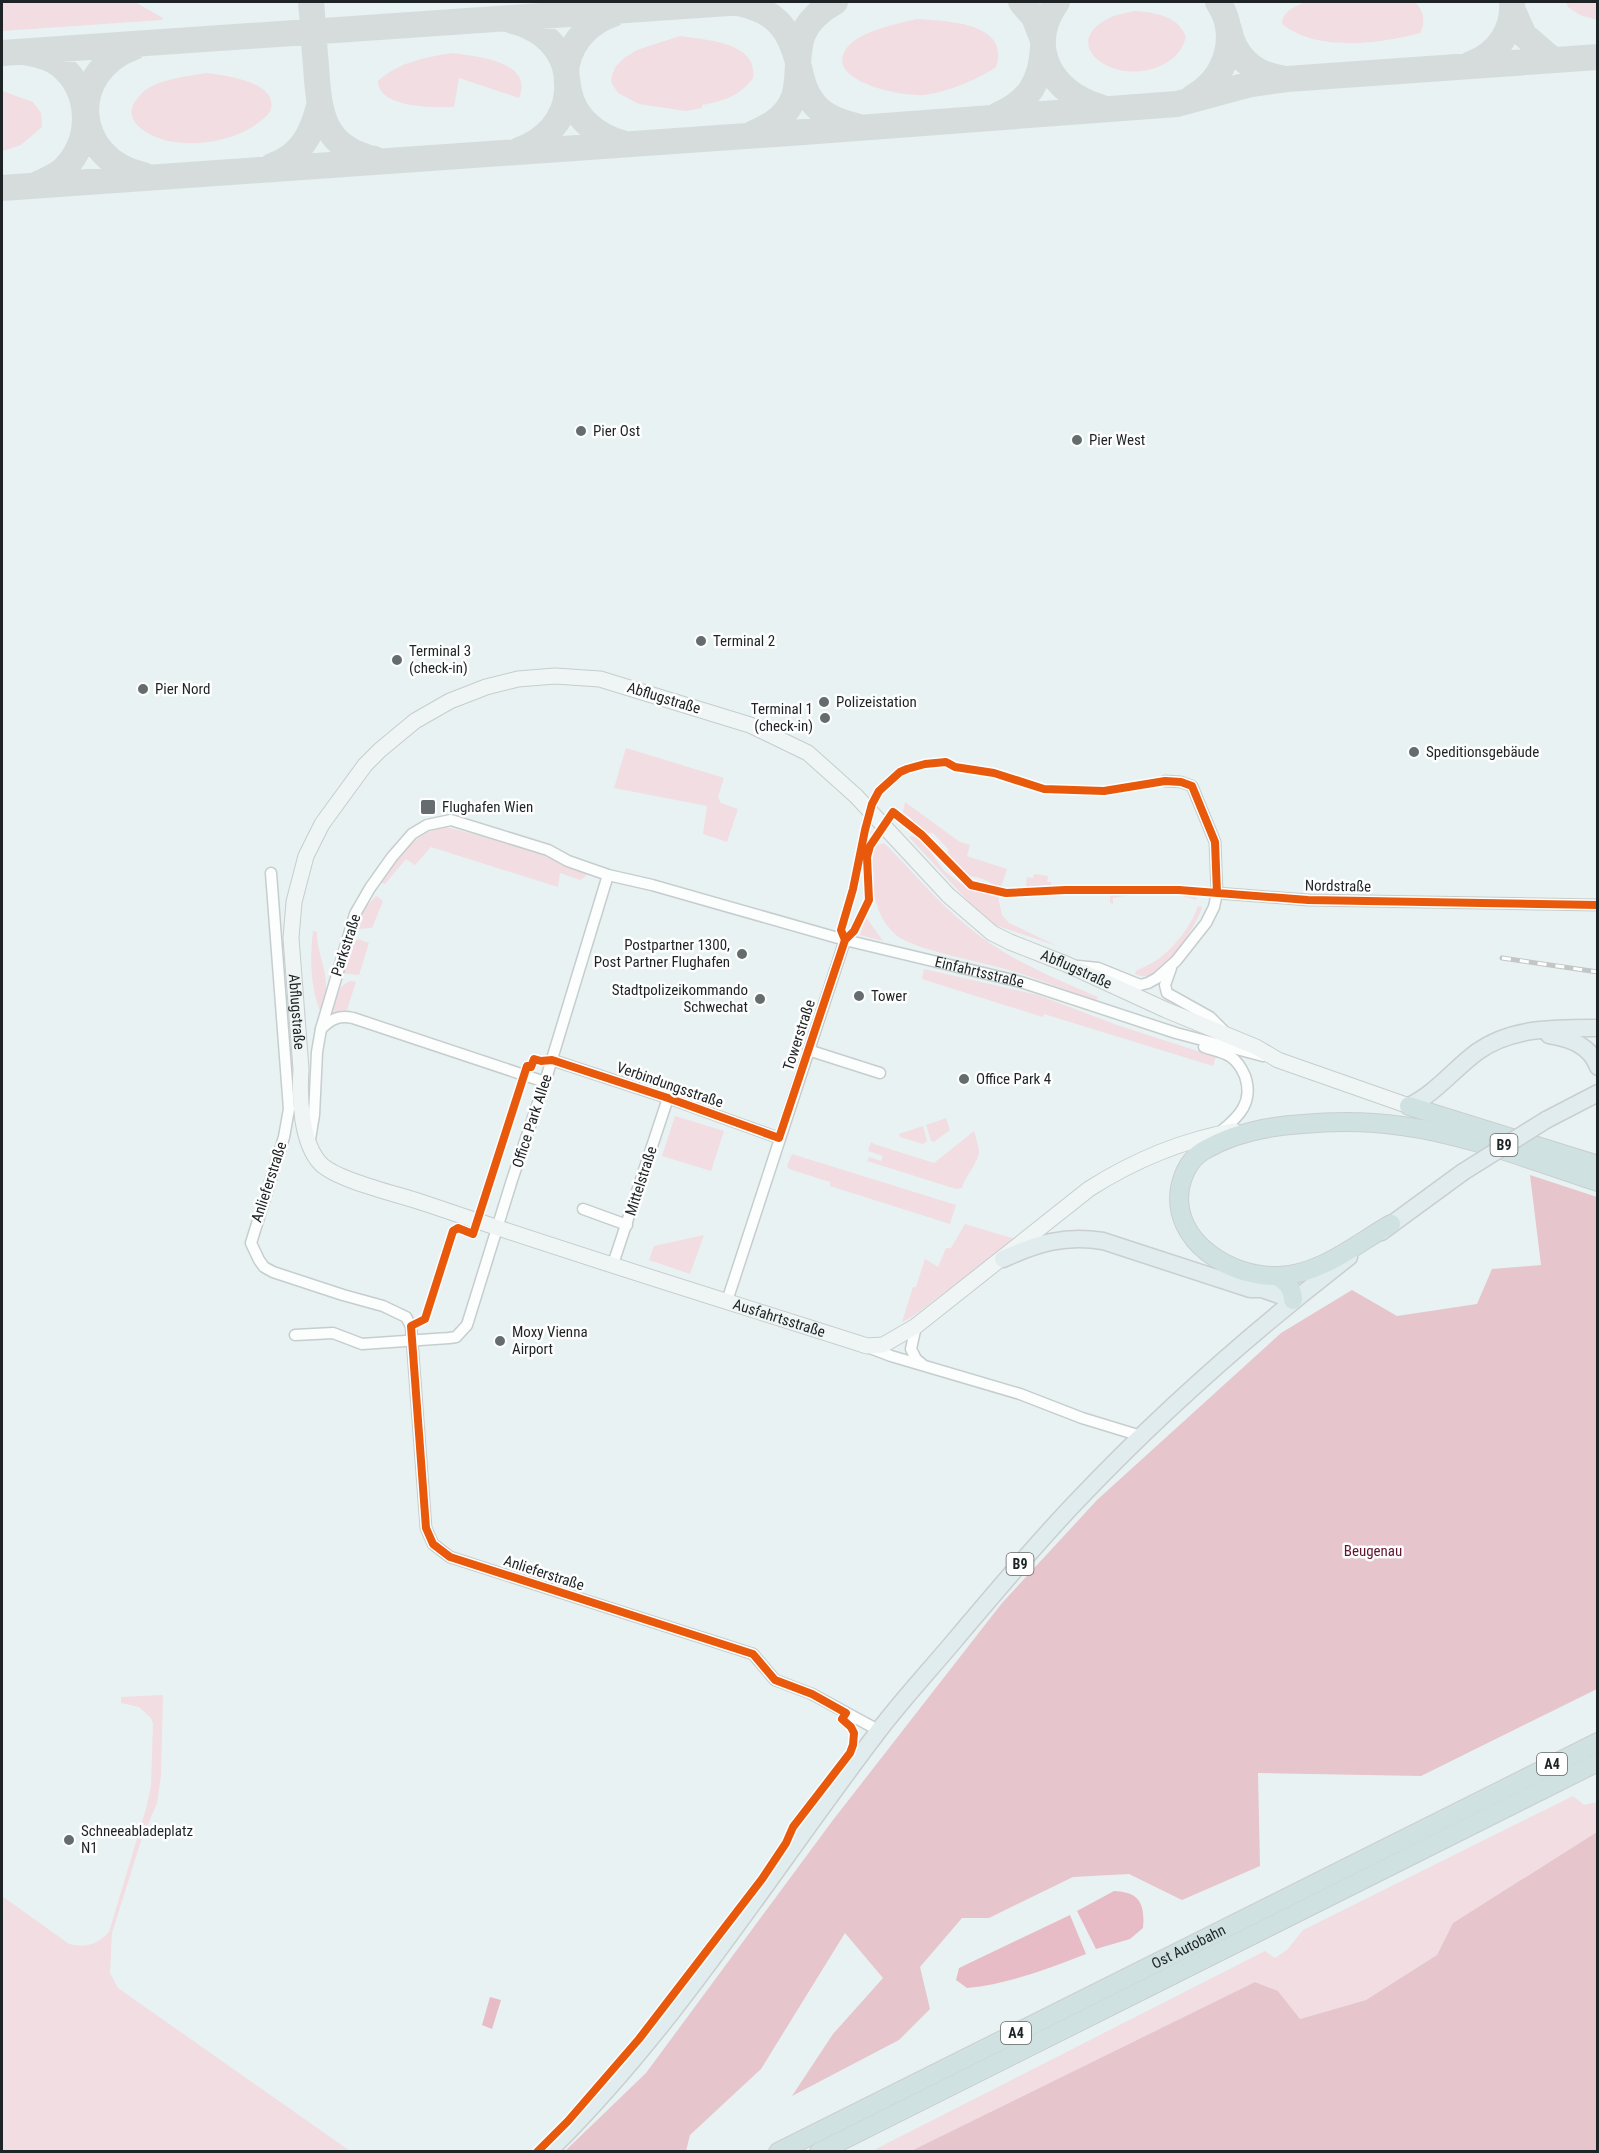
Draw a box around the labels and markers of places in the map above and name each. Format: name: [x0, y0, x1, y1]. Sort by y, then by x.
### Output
place label: Pier Ost: [593, 422, 640, 440]
marker: Pier Ost: [574, 424, 588, 438]
place label: Pier West: [1089, 431, 1145, 449]
marker: Pier West: [1070, 433, 1084, 447]
place label: Terminal 2: [713, 632, 775, 650]
marker: Terminal 2: [694, 634, 708, 648]
place label: Terminal 3 (check-in): [409, 642, 471, 677]
marker: Terminal 3 (check-in): [390, 653, 404, 667]
place label: Pier Nord: [155, 680, 211, 698]
marker: Pier Nord: [136, 682, 150, 696]
place label: Polizeistation: [836, 693, 917, 711]
marker: Polizeistation: [817, 695, 831, 709]
place label: Terminal 1 (check-in): [751, 700, 813, 735]
marker: Terminal 1 (check-in): [818, 711, 832, 725]
place label: Speditionsgebäude: [1426, 743, 1539, 761]
marker: Speditionsgebäude: [1407, 745, 1421, 759]
marker: Flughafen Wien: [419, 798, 437, 816]
place label: Flughafen Wien: [442, 798, 533, 816]
place label: Postpartner 1300, Post Partner Flughafen: [594, 936, 730, 971]
marker: Postpartner 1300, Post Partner Flughafen: [735, 947, 749, 961]
place label: Stadtpolizeikommando Schwechat: [612, 981, 748, 1016]
place label: Tower: [871, 987, 907, 1005]
marker: Tower: [852, 989, 866, 1003]
marker: Stadtpolizeikommando Schwechat: [753, 992, 767, 1006]
place label: Office Park 4: [976, 1070, 1051, 1088]
marker: Office Park 4: [957, 1072, 971, 1086]
place label: Moxy Vienna Airport: [512, 1323, 588, 1358]
marker: Moxy Vienna Airport: [493, 1334, 507, 1348]
place label: Schneeabladeplatz N1: [81, 1822, 193, 1857]
marker: Schneeabladeplatz N1: [62, 1833, 76, 1847]

